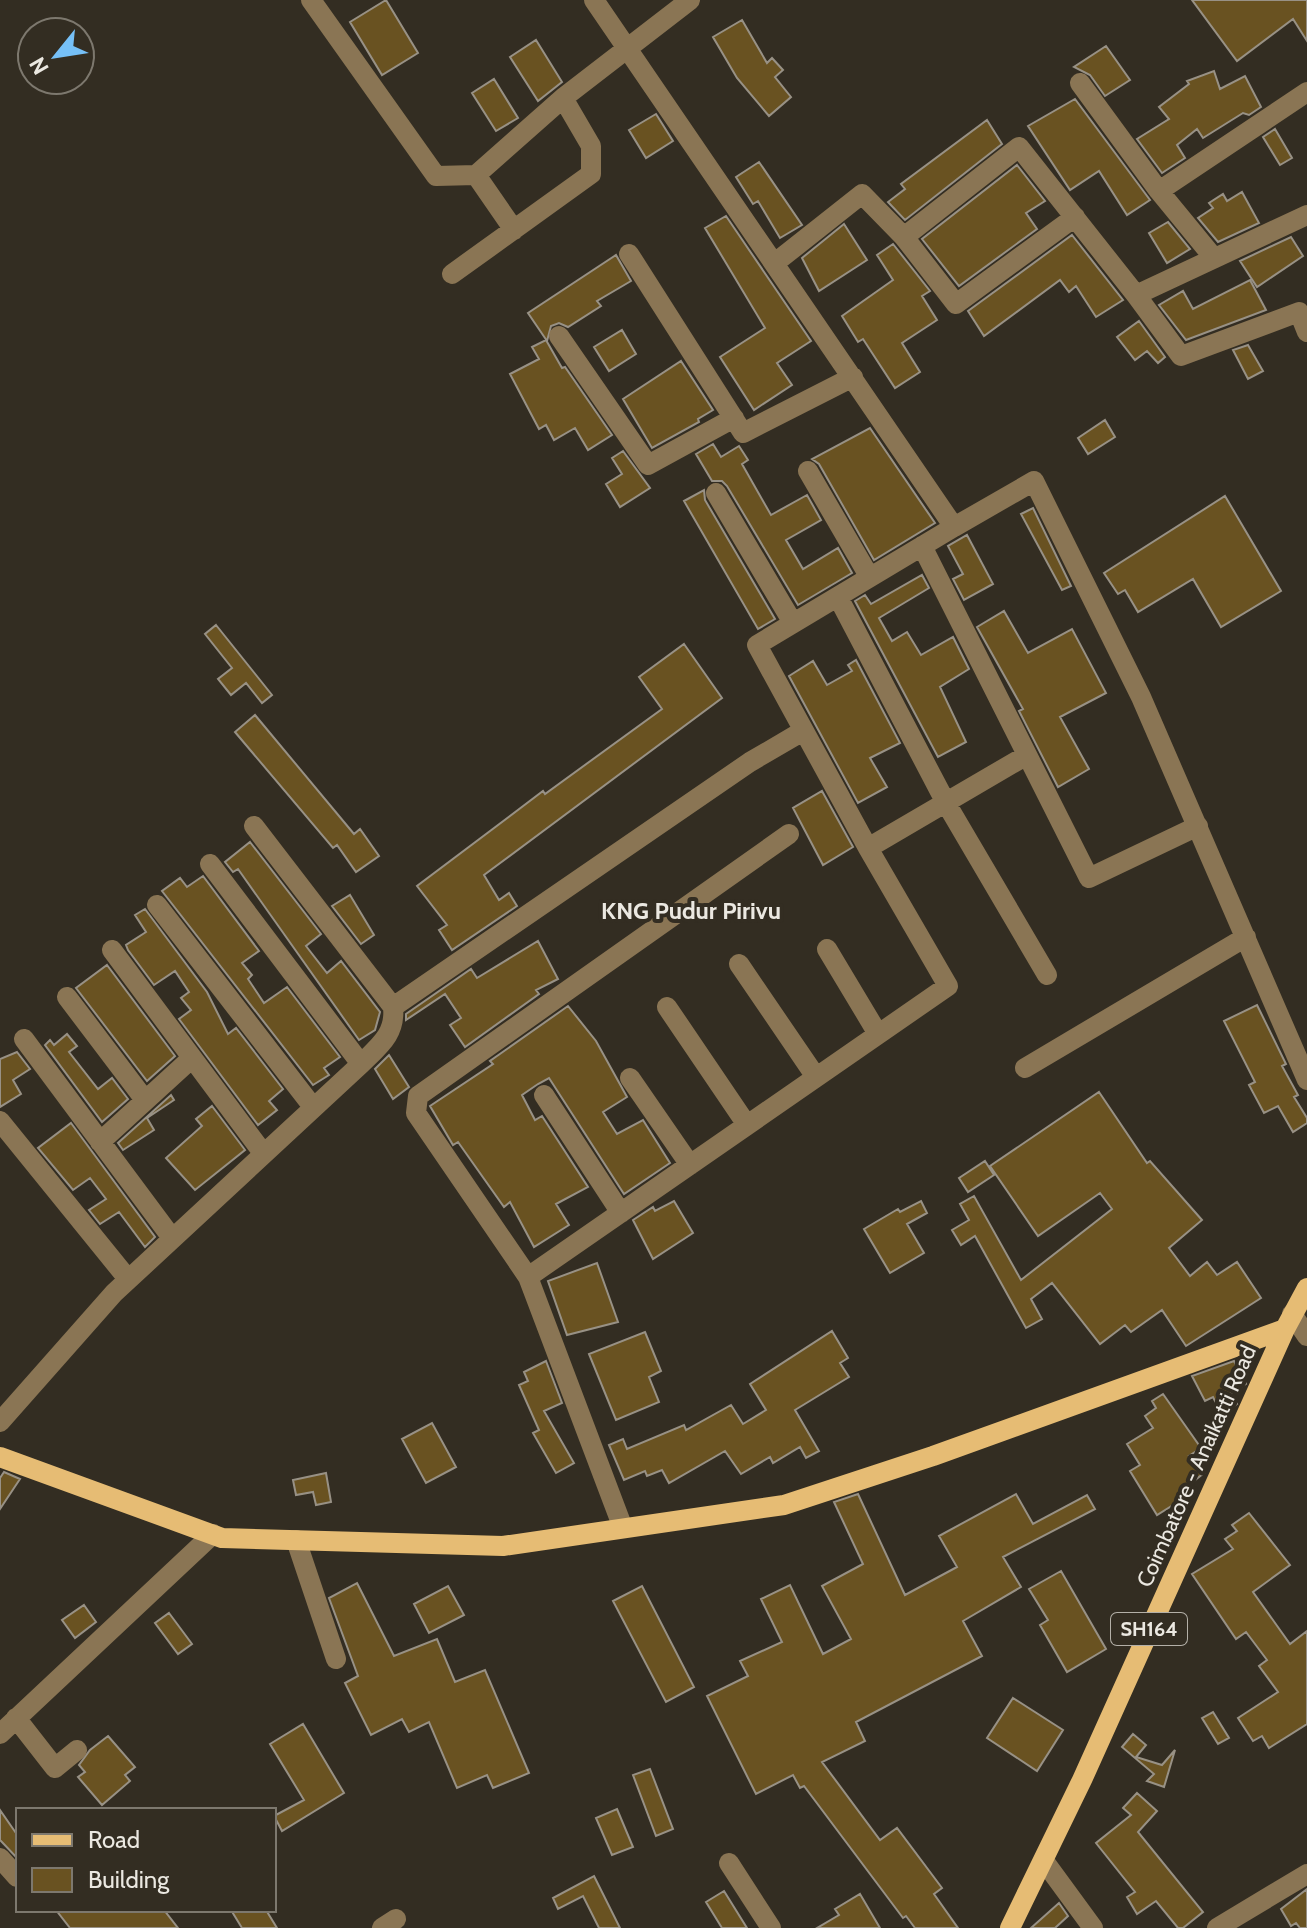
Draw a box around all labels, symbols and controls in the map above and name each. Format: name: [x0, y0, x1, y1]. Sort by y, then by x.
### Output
north arrow: [16, 16, 96, 96]
text: N: [24, 52, 55, 79]
district label: KNG Pudur Pirivu: [601, 896, 781, 925]
street label: Coimbatore - Anaikatti Road: [1131, 1341, 1262, 1591]
road number: SH164: [1111, 1613, 1187, 1645]
legend: [16, 1808, 276, 1912]
text: Road: [88, 1825, 140, 1854]
text: Building: [88, 1865, 170, 1894]

